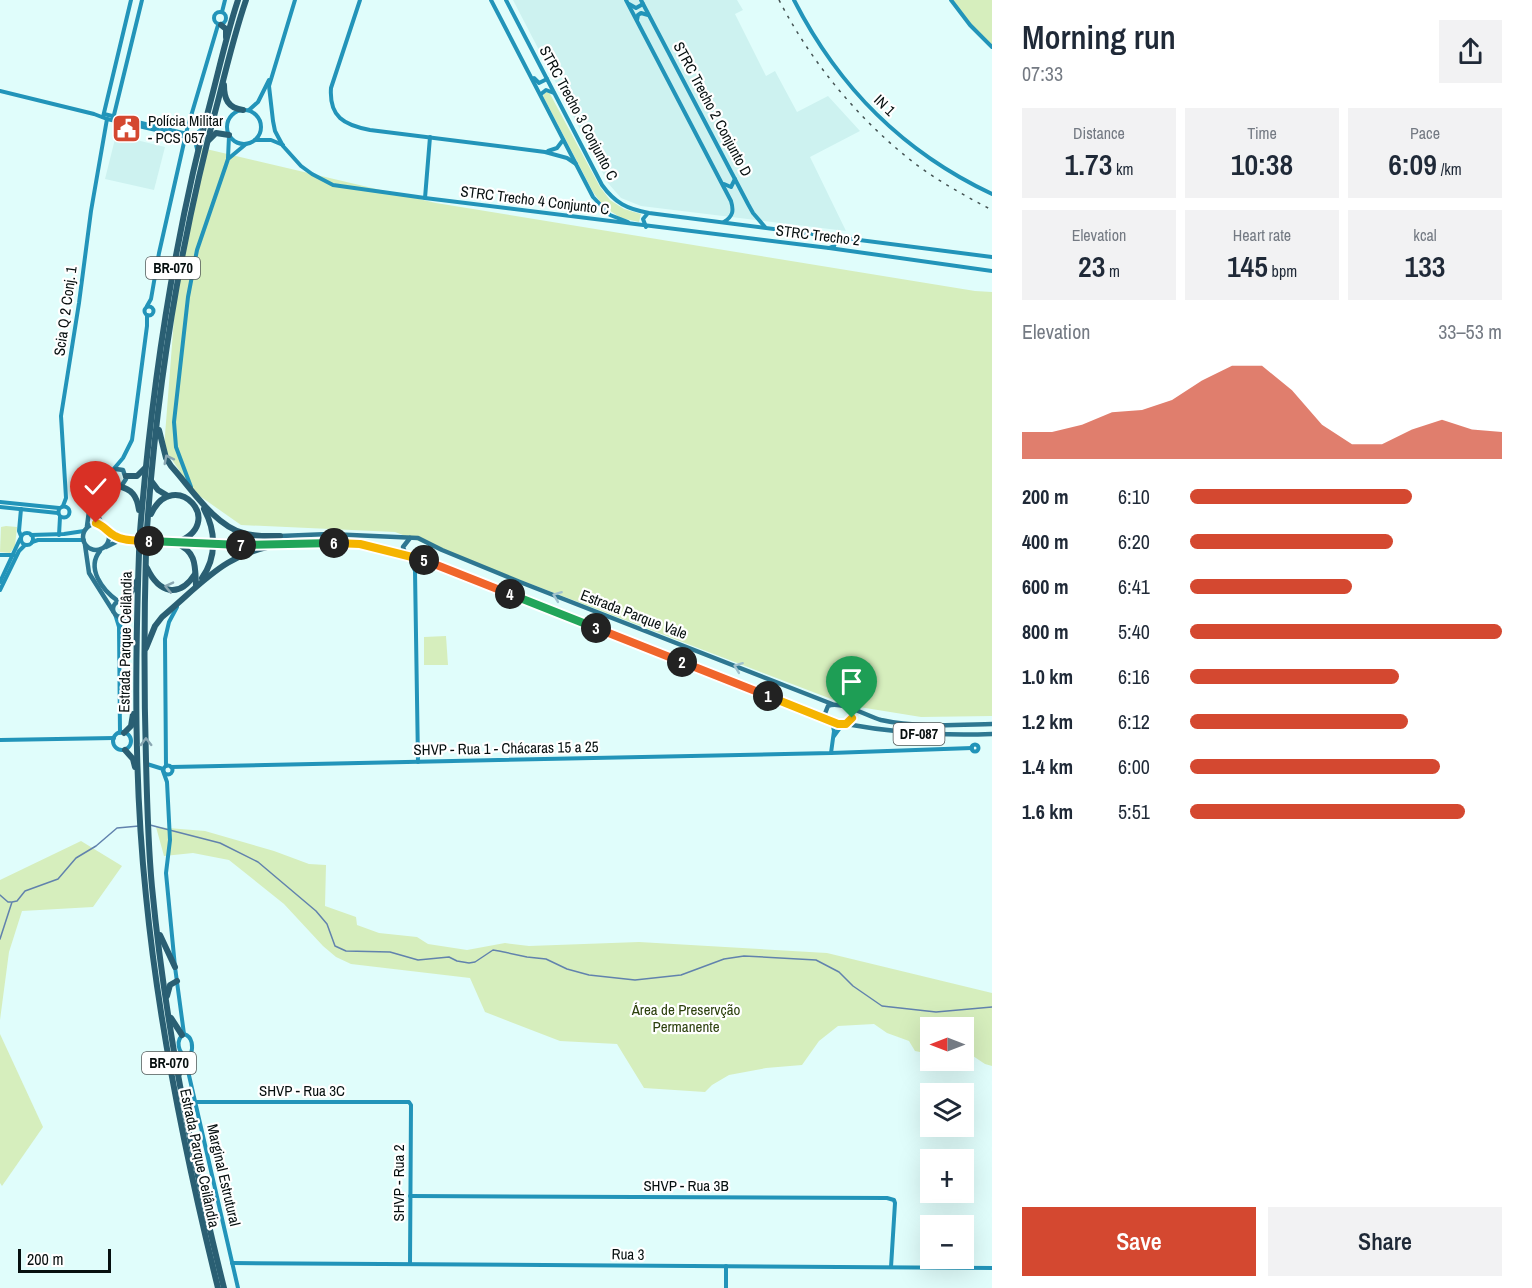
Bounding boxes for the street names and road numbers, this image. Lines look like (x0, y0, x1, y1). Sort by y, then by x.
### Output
street label: STRC Trecho 2 Conjunto D (669, 38, 757, 180)
street label: STRC Trecho 3 Conjunto C (535, 42, 623, 184)
street label: IN 1 (870, 90, 901, 120)
street label: STRC Trecho 4 Conjunto C (459, 180, 611, 220)
street label: STRC Trecho 2 (775, 219, 862, 251)
road number: BR-070 (146, 257, 200, 279)
street label: Scia Q 2 Conj. 1 (48, 265, 82, 357)
street label: Estrada Parque Ceilândia (113, 571, 137, 713)
street label: Estrada Parque Vale (578, 584, 690, 644)
road number: DF-087 (894, 723, 944, 745)
street label: SHVP - Rua 1 - Chácaras 15 a 25 (413, 736, 599, 760)
road number: BR-070 (142, 1052, 196, 1074)
street label: SHVP - Rua 3C (259, 1080, 345, 1101)
street label: Estrada Parque Ceilândia (175, 1087, 225, 1230)
street label: Marginal Estrutural (202, 1122, 246, 1228)
street label: SHVP - Rua 2 (388, 1144, 409, 1222)
street label: SHVP - Rua 3B (643, 1175, 729, 1196)
street label: Rua 3 (611, 1243, 645, 1265)

